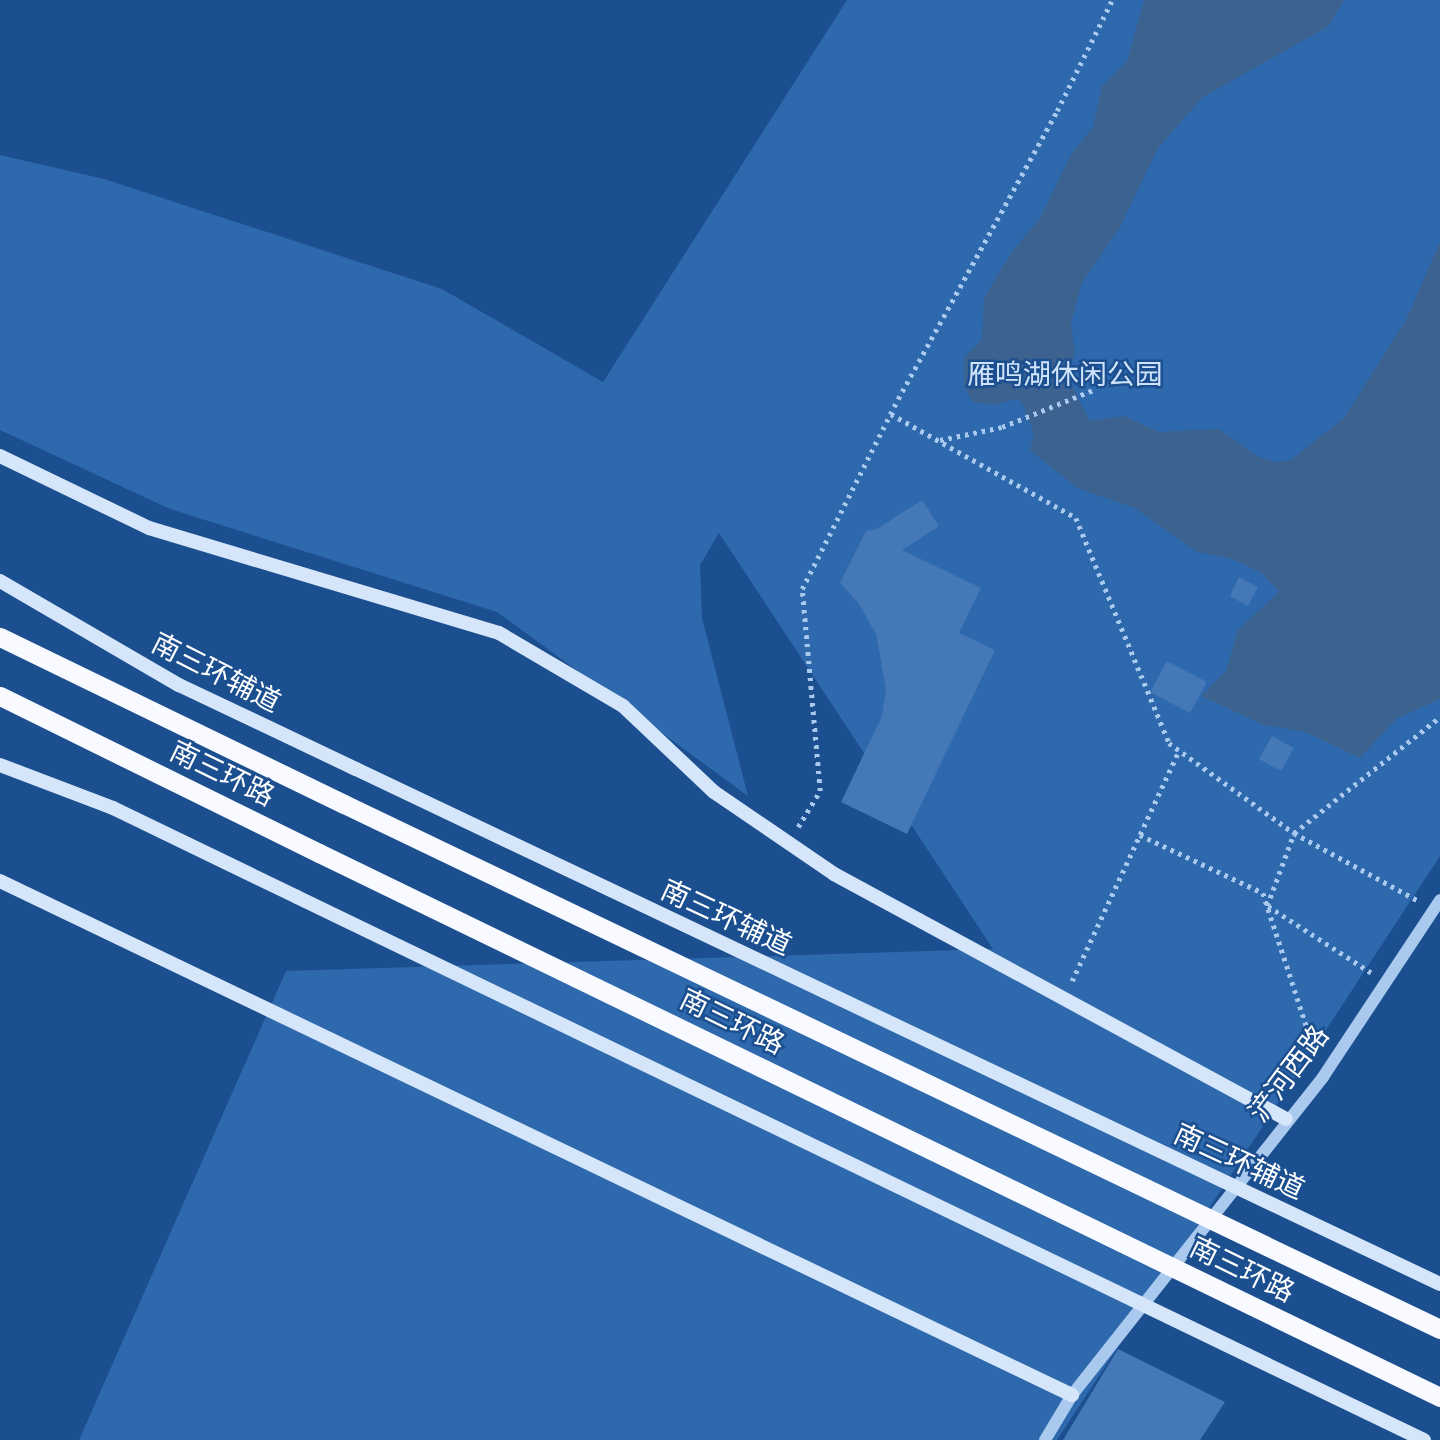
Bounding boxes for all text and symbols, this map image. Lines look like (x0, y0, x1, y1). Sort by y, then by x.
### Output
park label: 雁鸣湖休闲公园 (967, 358, 1163, 392)
street label: 南三环辅道 (146, 626, 286, 720)
street label: 南三环路 (164, 734, 280, 814)
street label: 南三环辅道 (655, 873, 797, 963)
street label: 南三环路 (674, 982, 790, 1062)
street label: 浐河西路 (1242, 1019, 1336, 1129)
street label: 南三环辅道 (1168, 1117, 1310, 1207)
street label: 南三环路 (1184, 1230, 1300, 1310)

